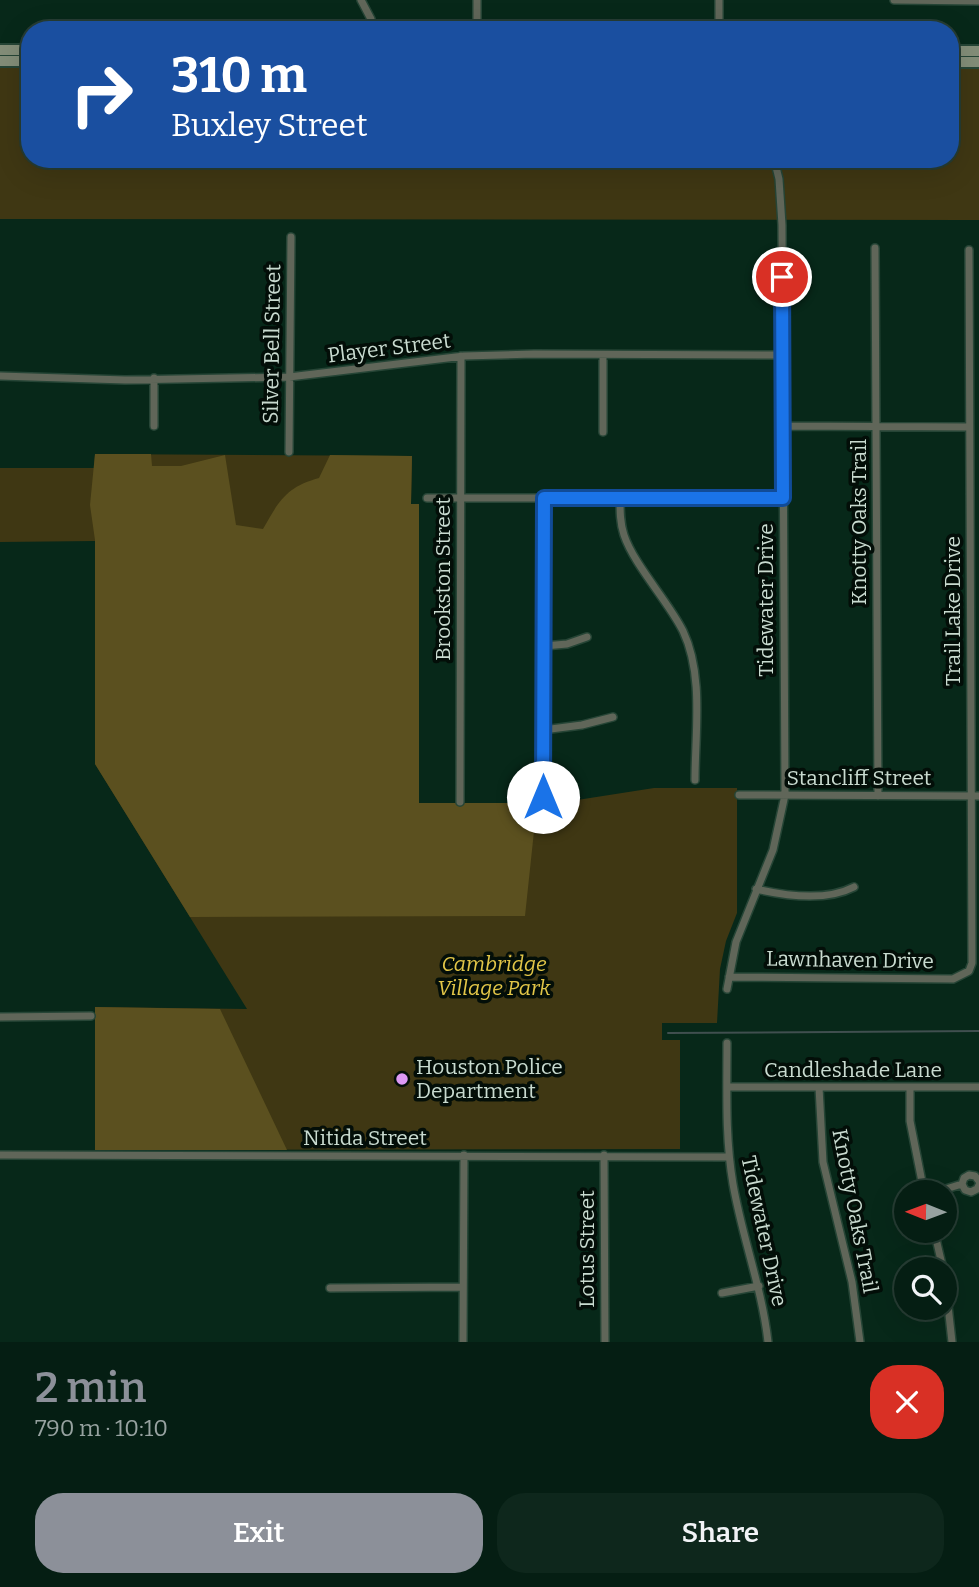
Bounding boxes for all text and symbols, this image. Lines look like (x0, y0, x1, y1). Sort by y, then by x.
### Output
text: 310 m (171, 46, 307, 105)
icon: right (56, 49, 147, 140)
text: Buxley Street (171, 106, 368, 144)
pin (752, 247, 812, 307)
icon: arrive (763, 258, 801, 296)
street label: Silver Bell Street (258, 263, 286, 424)
street label: Player Street (326, 328, 452, 368)
street label: Knotty Oaks Trail (846, 439, 872, 605)
street label: Brookston Street (430, 497, 456, 661)
street label: Tidewater Drive (753, 523, 779, 677)
street label: Trail Lake Drive (940, 536, 966, 686)
position arrow (506, 760, 580, 834)
street label: Stancliff Street (787, 765, 932, 791)
street label: Lawnhaven Drive (766, 946, 934, 974)
park label: Cambridge Village Park (437, 951, 551, 1001)
place label: Houston Police Department (416, 1054, 563, 1104)
street label: Candleshade Lane (764, 1057, 942, 1083)
marker: Houston Police Department (394, 1071, 410, 1087)
street label: Nitida Street (303, 1125, 427, 1151)
street label: Knotty Oaks Trail (826, 1127, 884, 1295)
street label: Tidewater Drive (735, 1153, 793, 1309)
north arrow (894, 1180, 957, 1242)
map controls (894, 1180, 957, 1320)
street label: Lotus Street (574, 1190, 600, 1308)
button: search (894, 1257, 957, 1320)
text: 2 min (35, 1363, 146, 1413)
button: close (870, 1365, 944, 1439)
text: 790 m · 10:10 (35, 1414, 168, 1442)
button: Exit (35, 1493, 483, 1573)
button: Share (497, 1493, 944, 1573)

